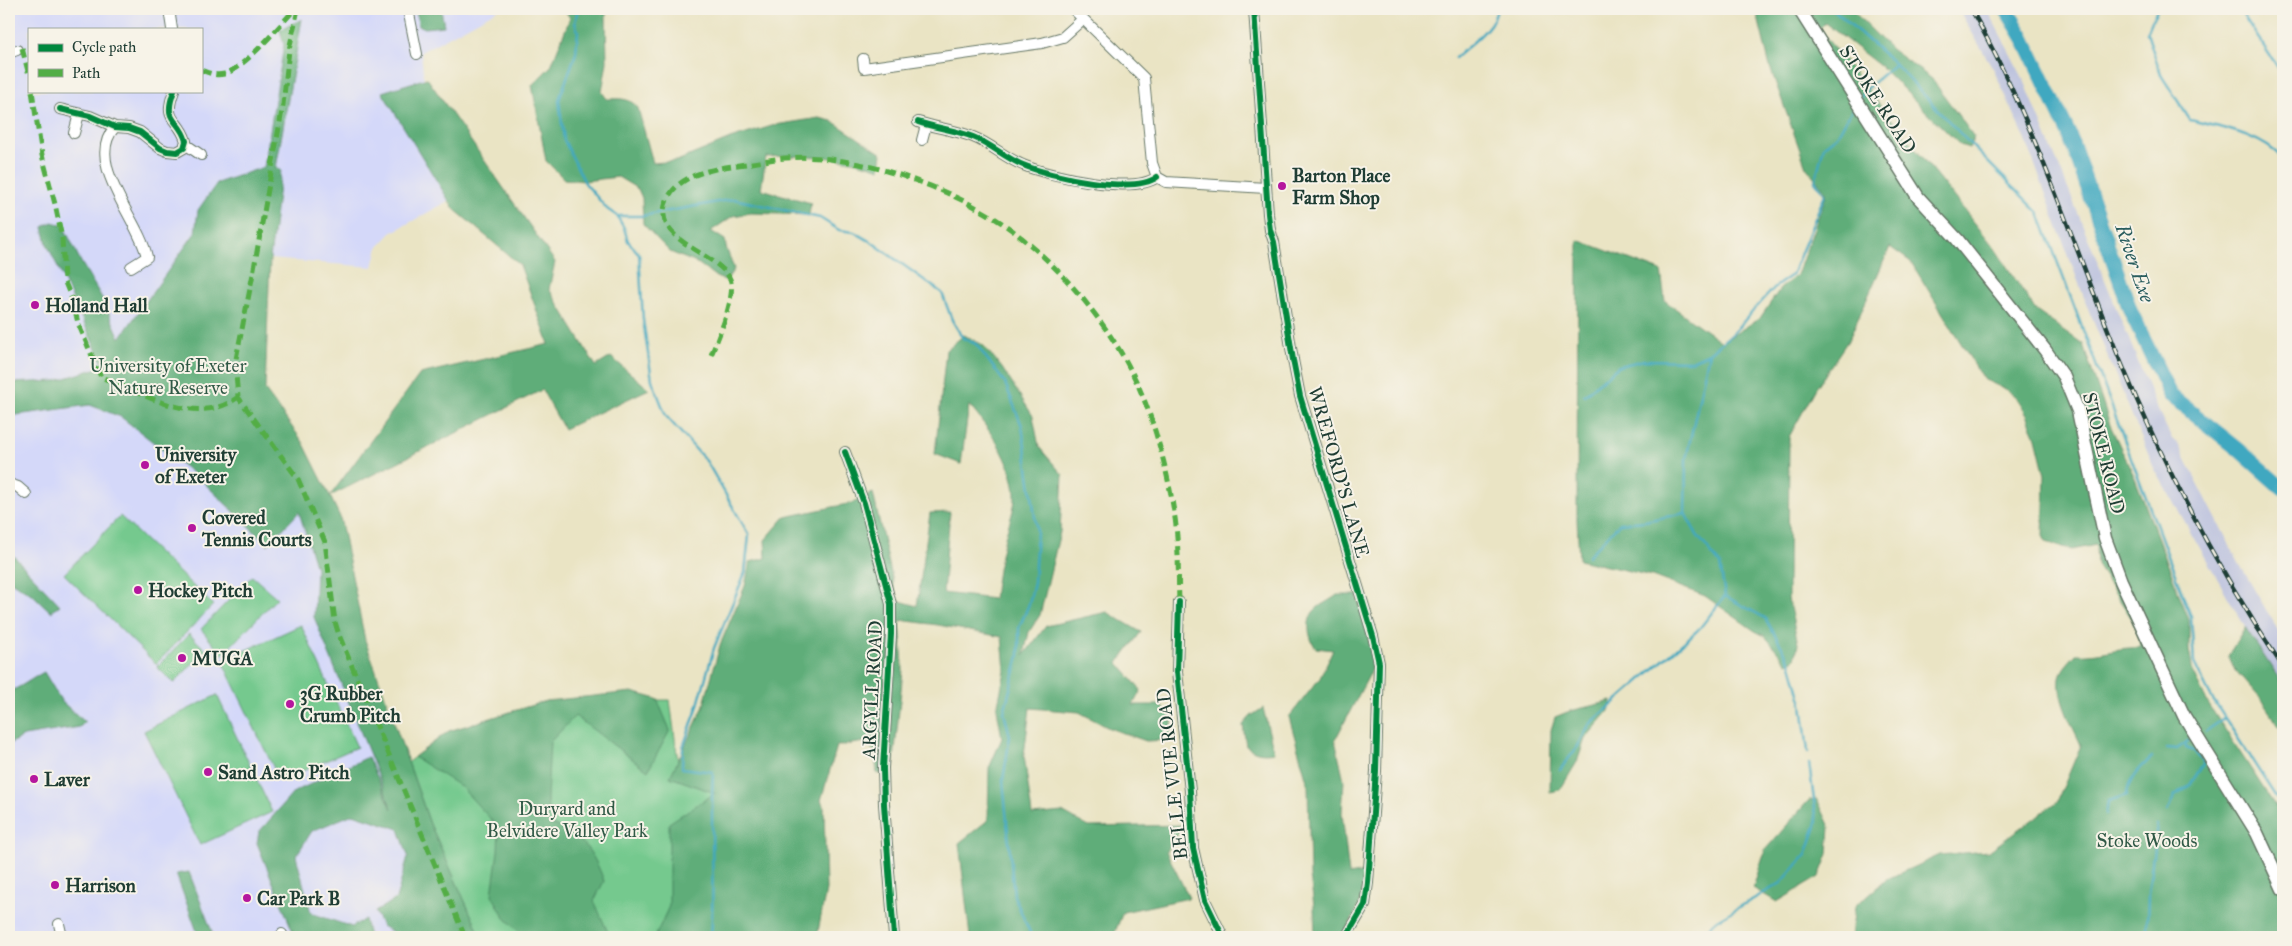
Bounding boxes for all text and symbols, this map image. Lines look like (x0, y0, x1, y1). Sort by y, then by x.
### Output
legend (28, 28, 202, 92)
text: Cycle path (72, 38, 137, 56)
street label: STOKE ROAD (1834, 41, 1922, 157)
text: Path (72, 64, 101, 82)
place label: Barton Place Farm Shop (1292, 164, 1391, 210)
marker: Barton Place Farm Shop (1276, 180, 1288, 192)
water label: River Exe (2110, 220, 2160, 306)
place label: Holland Hall (45, 294, 149, 317)
marker: Holland Hall (29, 299, 41, 311)
park label: University of Exeter Nature Reserve (89, 354, 247, 399)
street label: WREFORD'S LANE (1304, 384, 1375, 561)
street label: STOKE ROAD (2078, 390, 2130, 516)
place label: University of Exeter (155, 443, 238, 488)
marker: University of Exeter (139, 459, 151, 471)
place label: Covered Tennis Courts (201, 506, 312, 551)
marker: Covered Tennis Courts (186, 522, 198, 534)
place label: Hockey Pitch (148, 579, 253, 603)
marker: Hockey Pitch (132, 584, 144, 596)
street label: ARGYLL ROAD (857, 620, 887, 761)
place label: MUGA (192, 647, 253, 670)
marker: MUGA (176, 652, 188, 664)
place label: 3G Rubber Crumb Pitch (300, 682, 401, 727)
street label: BELLE VUE ROAD (1152, 687, 1192, 861)
marker: 3G Rubber Crumb Pitch (284, 698, 296, 710)
place label: Sand Astro Pitch (218, 761, 350, 784)
marker: Sand Astro Pitch (202, 766, 214, 778)
place label: Laver (44, 768, 91, 791)
marker: Laver (28, 773, 40, 785)
park label: Duryard and Belvidere Valley Park (486, 797, 648, 842)
park label: Stoke Woods (2096, 829, 2198, 852)
place label: Harrison (65, 874, 137, 897)
marker: Harrison (49, 879, 61, 891)
place label: Car Park B (257, 887, 340, 910)
marker: Car Park B (241, 892, 253, 904)

